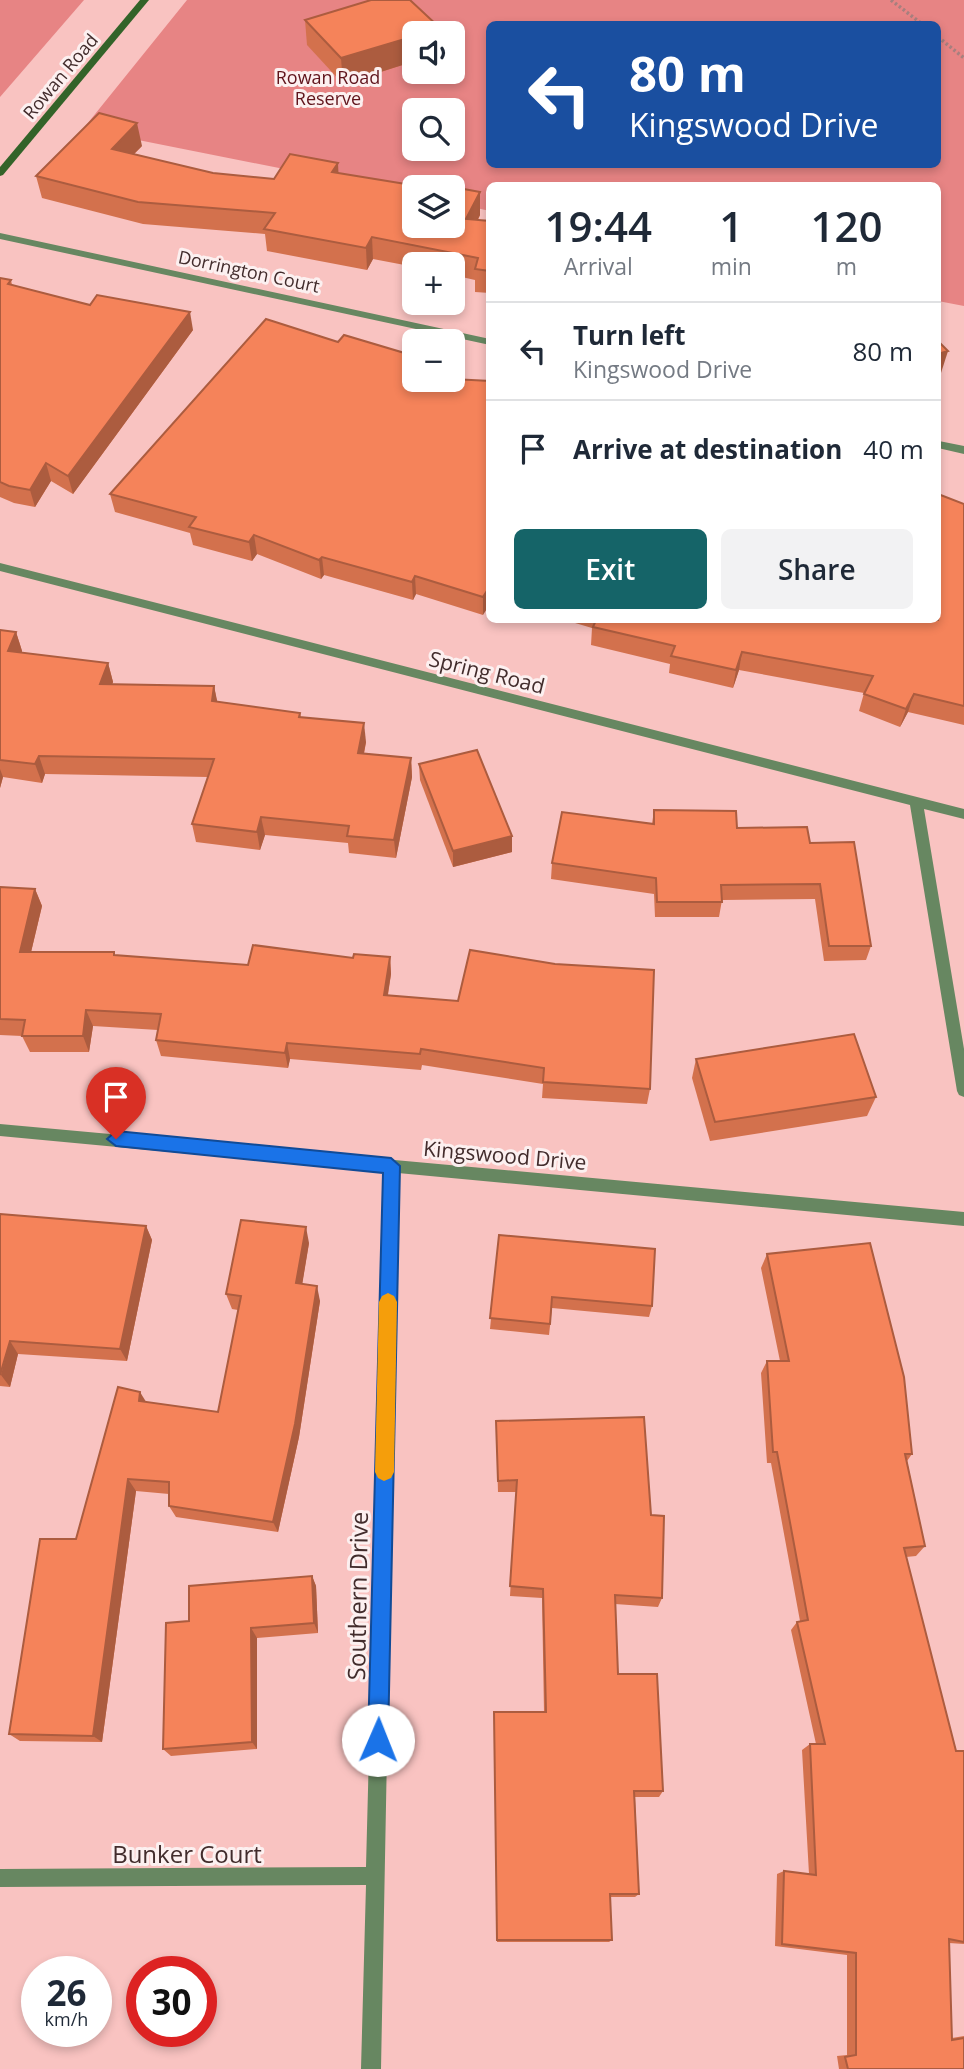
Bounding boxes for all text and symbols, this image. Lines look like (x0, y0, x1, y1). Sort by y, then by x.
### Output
map controls (402, 21, 465, 392)
button: sound (402, 21, 465, 84)
street label: Rowan Road (17, 28, 103, 124)
text: 80 m (629, 40, 746, 106)
icon: left (514, 49, 605, 140)
park label: Rowan Road Reserve (276, 65, 380, 110)
button: search (402, 98, 465, 161)
text: Kingswood Drive (629, 103, 878, 146)
button: layers (402, 175, 465, 238)
text: 19:44 (545, 197, 652, 254)
text: 1 (719, 197, 743, 254)
text: 120 (810, 197, 882, 254)
street label: Dorrington Court (176, 244, 322, 298)
text: Arrival (564, 250, 633, 282)
text: min (711, 250, 752, 282)
text: m (836, 250, 857, 282)
button: + (402, 252, 465, 315)
text: Turn left (573, 317, 685, 353)
button: − (402, 329, 465, 392)
icon: left (514, 332, 552, 370)
text: 80 m (852, 333, 913, 369)
text: Kingswood Drive (573, 353, 752, 385)
icon: arrive (514, 430, 552, 468)
text: Arrive at destination (573, 431, 842, 467)
text: 40 m (863, 431, 924, 467)
button: Exit (514, 529, 707, 609)
button: Share (721, 529, 913, 609)
street label: Spring Road (426, 644, 548, 700)
pin (86, 1067, 146, 1139)
icon: arrive (97, 1078, 135, 1116)
street label: Kingswood Drive (422, 1134, 588, 1176)
street label: Southern Drive (339, 1511, 375, 1681)
position arrow (341, 1703, 415, 1777)
street label: Bunker Court (112, 1837, 262, 1870)
speed limit sign: 30 (126, 1956, 217, 2047)
text: 26 (46, 1969, 87, 2016)
text: km/h (45, 2007, 88, 2031)

